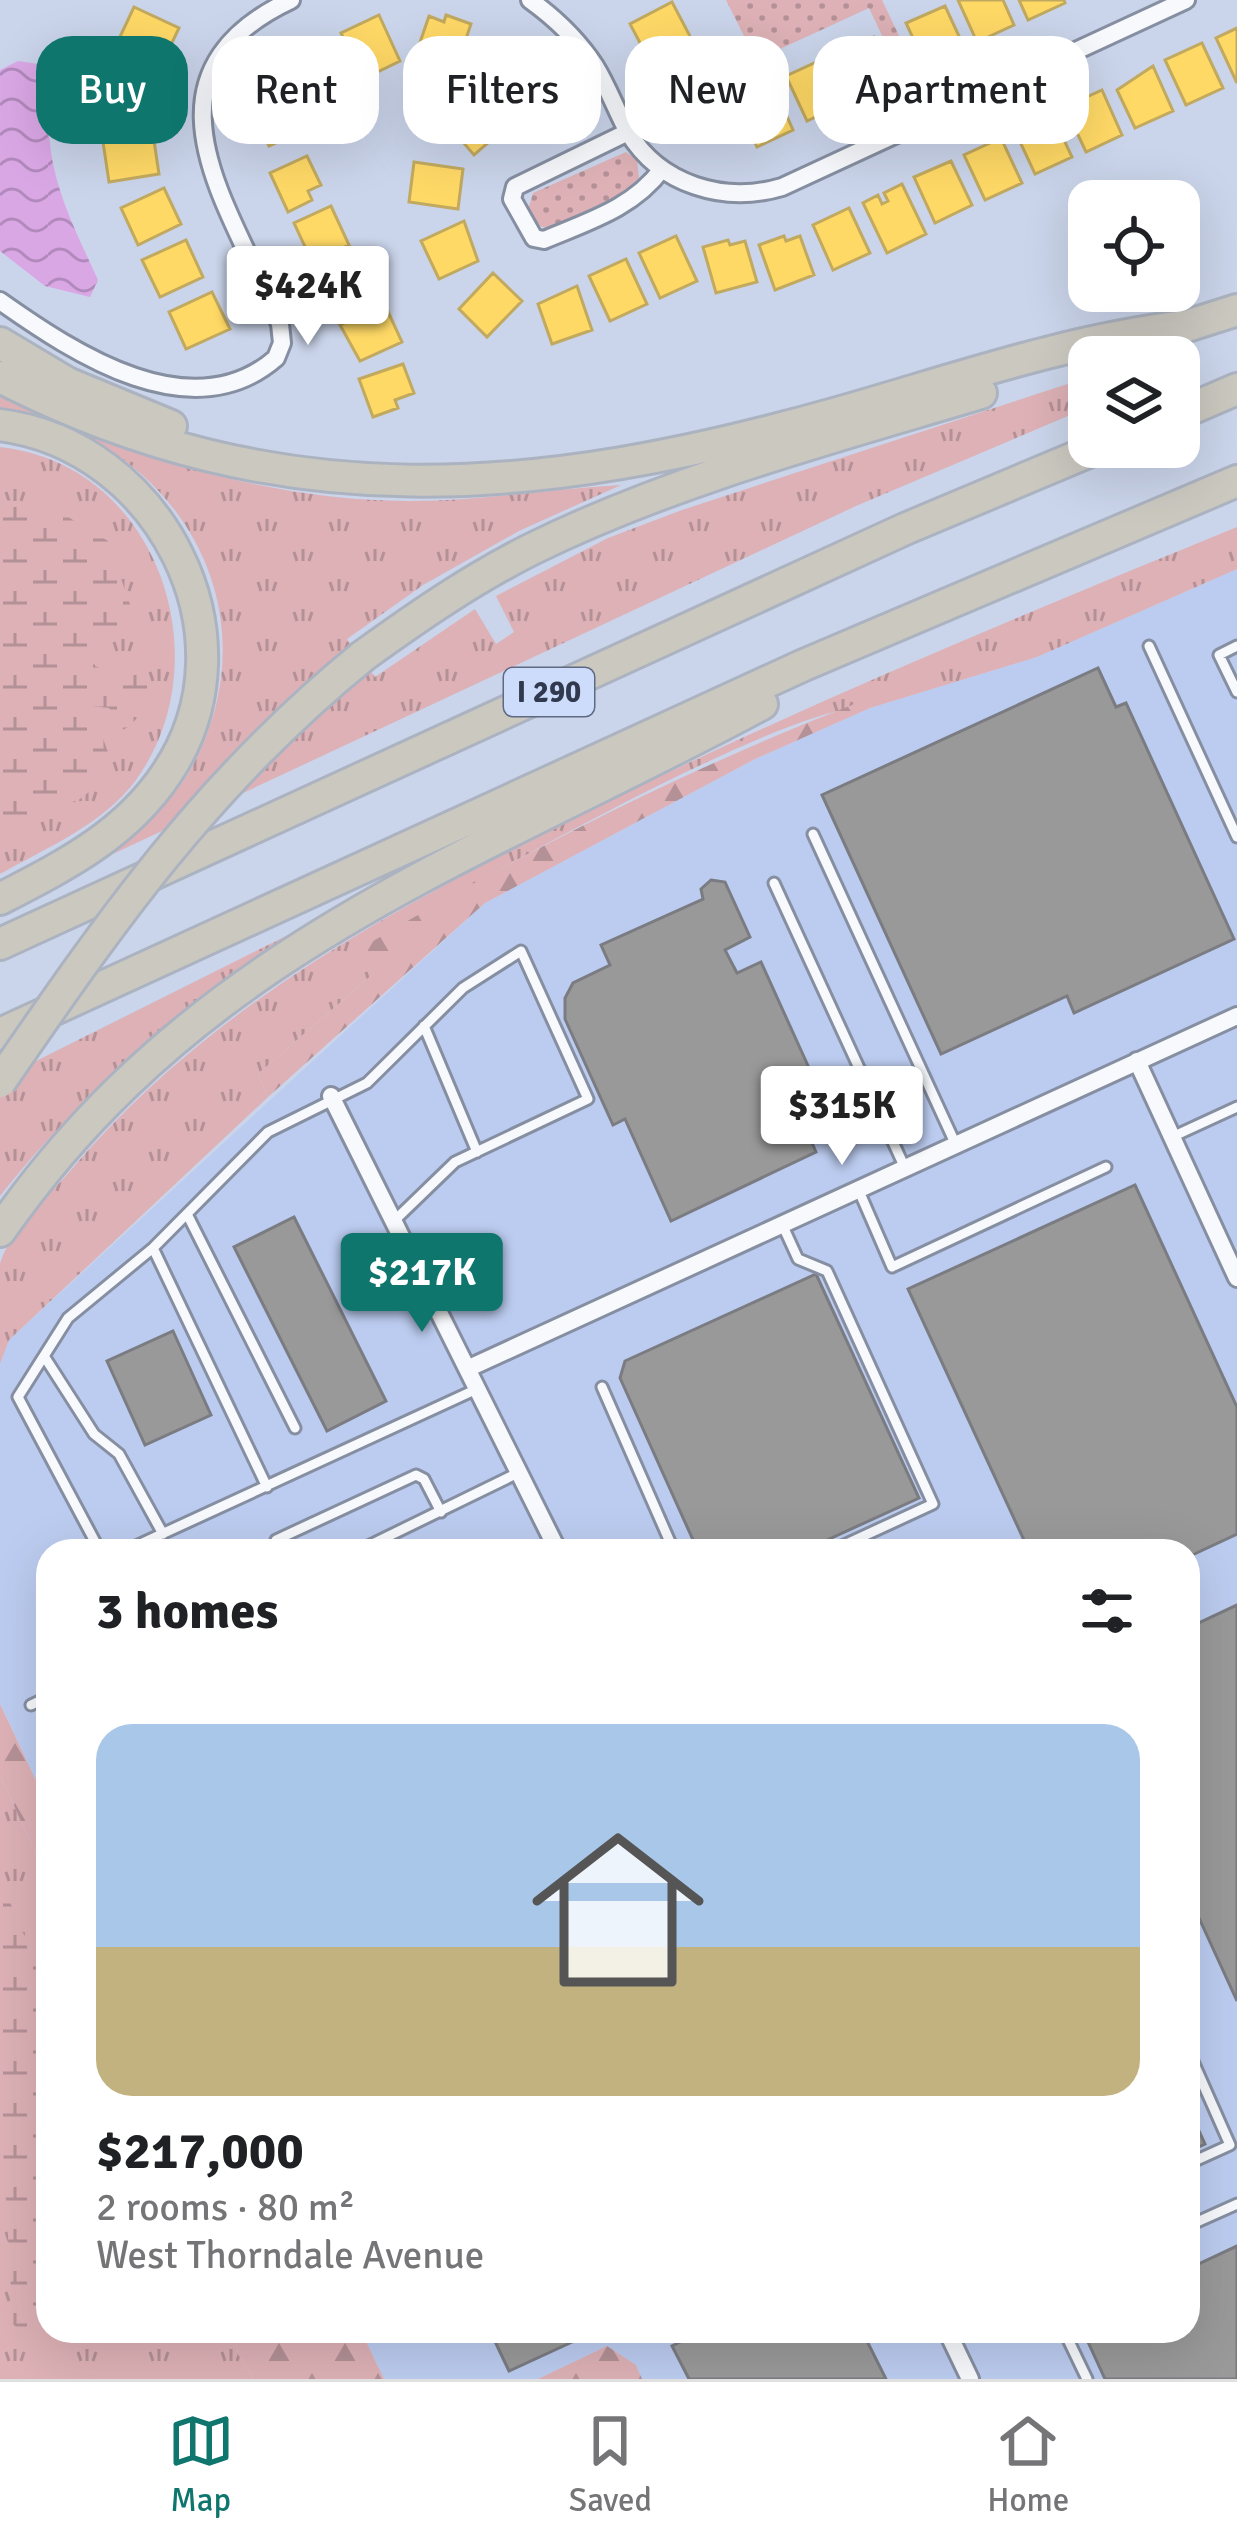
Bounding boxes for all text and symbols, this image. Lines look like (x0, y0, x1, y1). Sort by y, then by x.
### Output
chip: Buy (36, 36, 188, 144)
chip: Rent (212, 36, 379, 144)
chip: Filters (403, 36, 601, 144)
chip: New (625, 36, 789, 144)
chip: Apartment (813, 36, 1089, 144)
map controls (1068, 180, 1200, 468)
button: locate (1068, 180, 1200, 312)
pin: $424K (224, 246, 392, 348)
text: $424K (254, 261, 362, 309)
button: layers (1068, 336, 1200, 468)
road number: I 290 (504, 668, 594, 716)
pin: $315K (758, 1066, 926, 1168)
text: $315K (788, 1081, 896, 1129)
pin: $217K (338, 1233, 506, 1335)
text: $217K (368, 1248, 476, 1296)
icon: filters (1074, 1578, 1140, 1644)
text: 3 homes (96, 1580, 278, 1643)
icon: home (510, 1802, 726, 2018)
text: $217,000 (96, 2120, 304, 2183)
text: 2 rooms · 80 m² (96, 2183, 355, 2231)
text: West Thorndale Avenue (96, 2231, 484, 2279)
tab: Map (168, 2408, 234, 2521)
tab: Saved (569, 2408, 652, 2521)
tab: Home (987, 2408, 1069, 2521)

